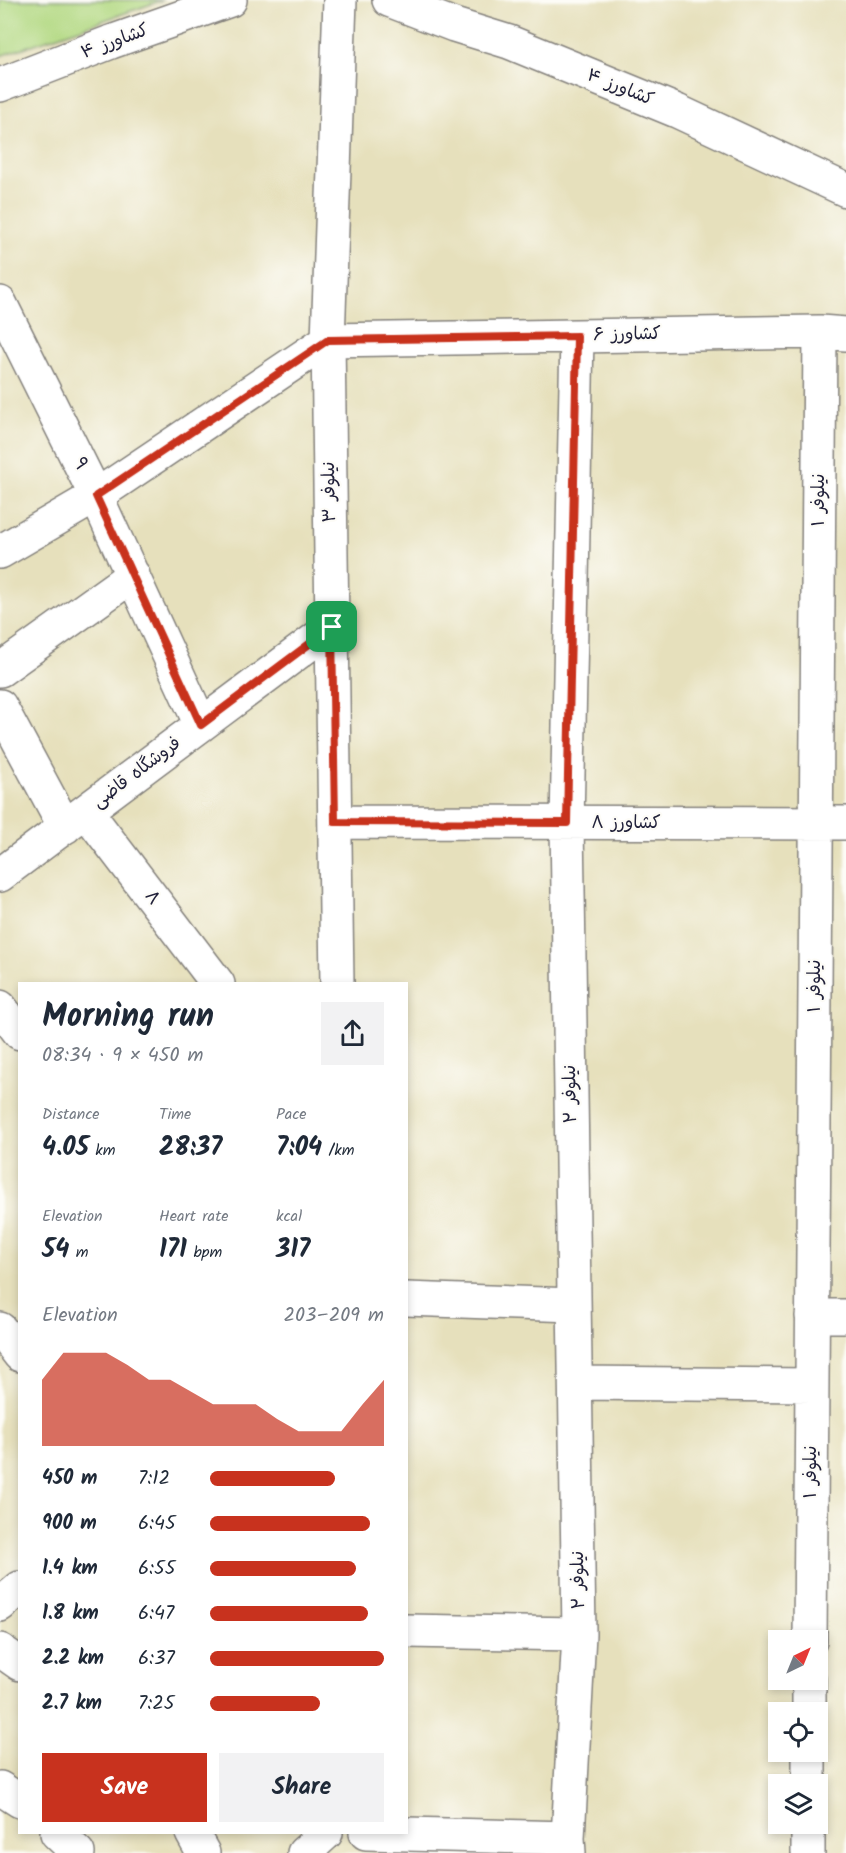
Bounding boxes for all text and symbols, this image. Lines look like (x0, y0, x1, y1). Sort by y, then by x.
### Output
street label: کشاورز ۴ (77, 16, 153, 68)
street label: کشاورز ۴ (582, 61, 658, 115)
street label: کشاورز ۶ (593, 320, 661, 350)
street label: ۹ (64, 453, 96, 475)
street label: نیلوفر ۳ (315, 461, 345, 523)
street label: نیلوفر ۱ (805, 474, 834, 526)
pin (306, 601, 357, 652)
icon: arrive (315, 610, 348, 643)
street label: فروشگاه قاضی (86, 730, 188, 816)
street label: کشاورز ۸ (591, 809, 661, 838)
street label: ۸ (137, 884, 167, 912)
street label: نیلوفر ۱ (801, 960, 830, 1012)
text: Morning run (42, 991, 214, 1044)
button: share (321, 1002, 384, 1065)
text: 08:34 · 9 × 450 m (42, 1040, 203, 1072)
street label: نیلوفر ۲ (556, 1065, 586, 1123)
text: Distance (42, 1102, 100, 1127)
text: Time (159, 1102, 191, 1127)
text: Pace (276, 1102, 307, 1127)
text: 4.05 (42, 1127, 89, 1169)
text: 28:37 (159, 1127, 222, 1169)
text: 7:04 (276, 1127, 322, 1169)
text: km (89, 1138, 115, 1163)
text: /km (322, 1138, 355, 1163)
text: Elevation (42, 1204, 103, 1229)
text: Heart rate (159, 1204, 229, 1229)
text: kcal (276, 1204, 302, 1229)
text: 54 (42, 1229, 69, 1271)
text: 171 (159, 1229, 187, 1271)
text: 317 (276, 1229, 310, 1271)
text: m (69, 1240, 88, 1265)
text: bpm (187, 1240, 222, 1265)
text: Elevation (42, 1300, 118, 1332)
text: 203–209 m (283, 1300, 384, 1332)
street label: نیلوفر ۱ (797, 1446, 826, 1498)
text: 450 m (42, 1463, 97, 1495)
text: 7:12 (138, 1463, 170, 1495)
text: 900 m (42, 1508, 97, 1540)
text: 6:45 (138, 1508, 176, 1540)
street label: نیلوفر ۲ (564, 1551, 594, 1609)
text: 1.4 km (42, 1553, 98, 1585)
text: 6:55 (138, 1553, 176, 1585)
text: 1.8 km (42, 1598, 99, 1630)
text: 6:47 (138, 1598, 174, 1630)
north arrow (768, 1630, 828, 1690)
map controls (768, 1630, 828, 1834)
text: 2.2 km (42, 1643, 104, 1675)
text: 6:37 (138, 1643, 175, 1675)
text: 2.7 km (42, 1688, 102, 1720)
text: 7:25 (138, 1688, 175, 1720)
button: locate (768, 1702, 828, 1762)
button: Save (42, 1753, 207, 1822)
button: Share (219, 1753, 384, 1822)
button: layers (768, 1774, 828, 1834)

